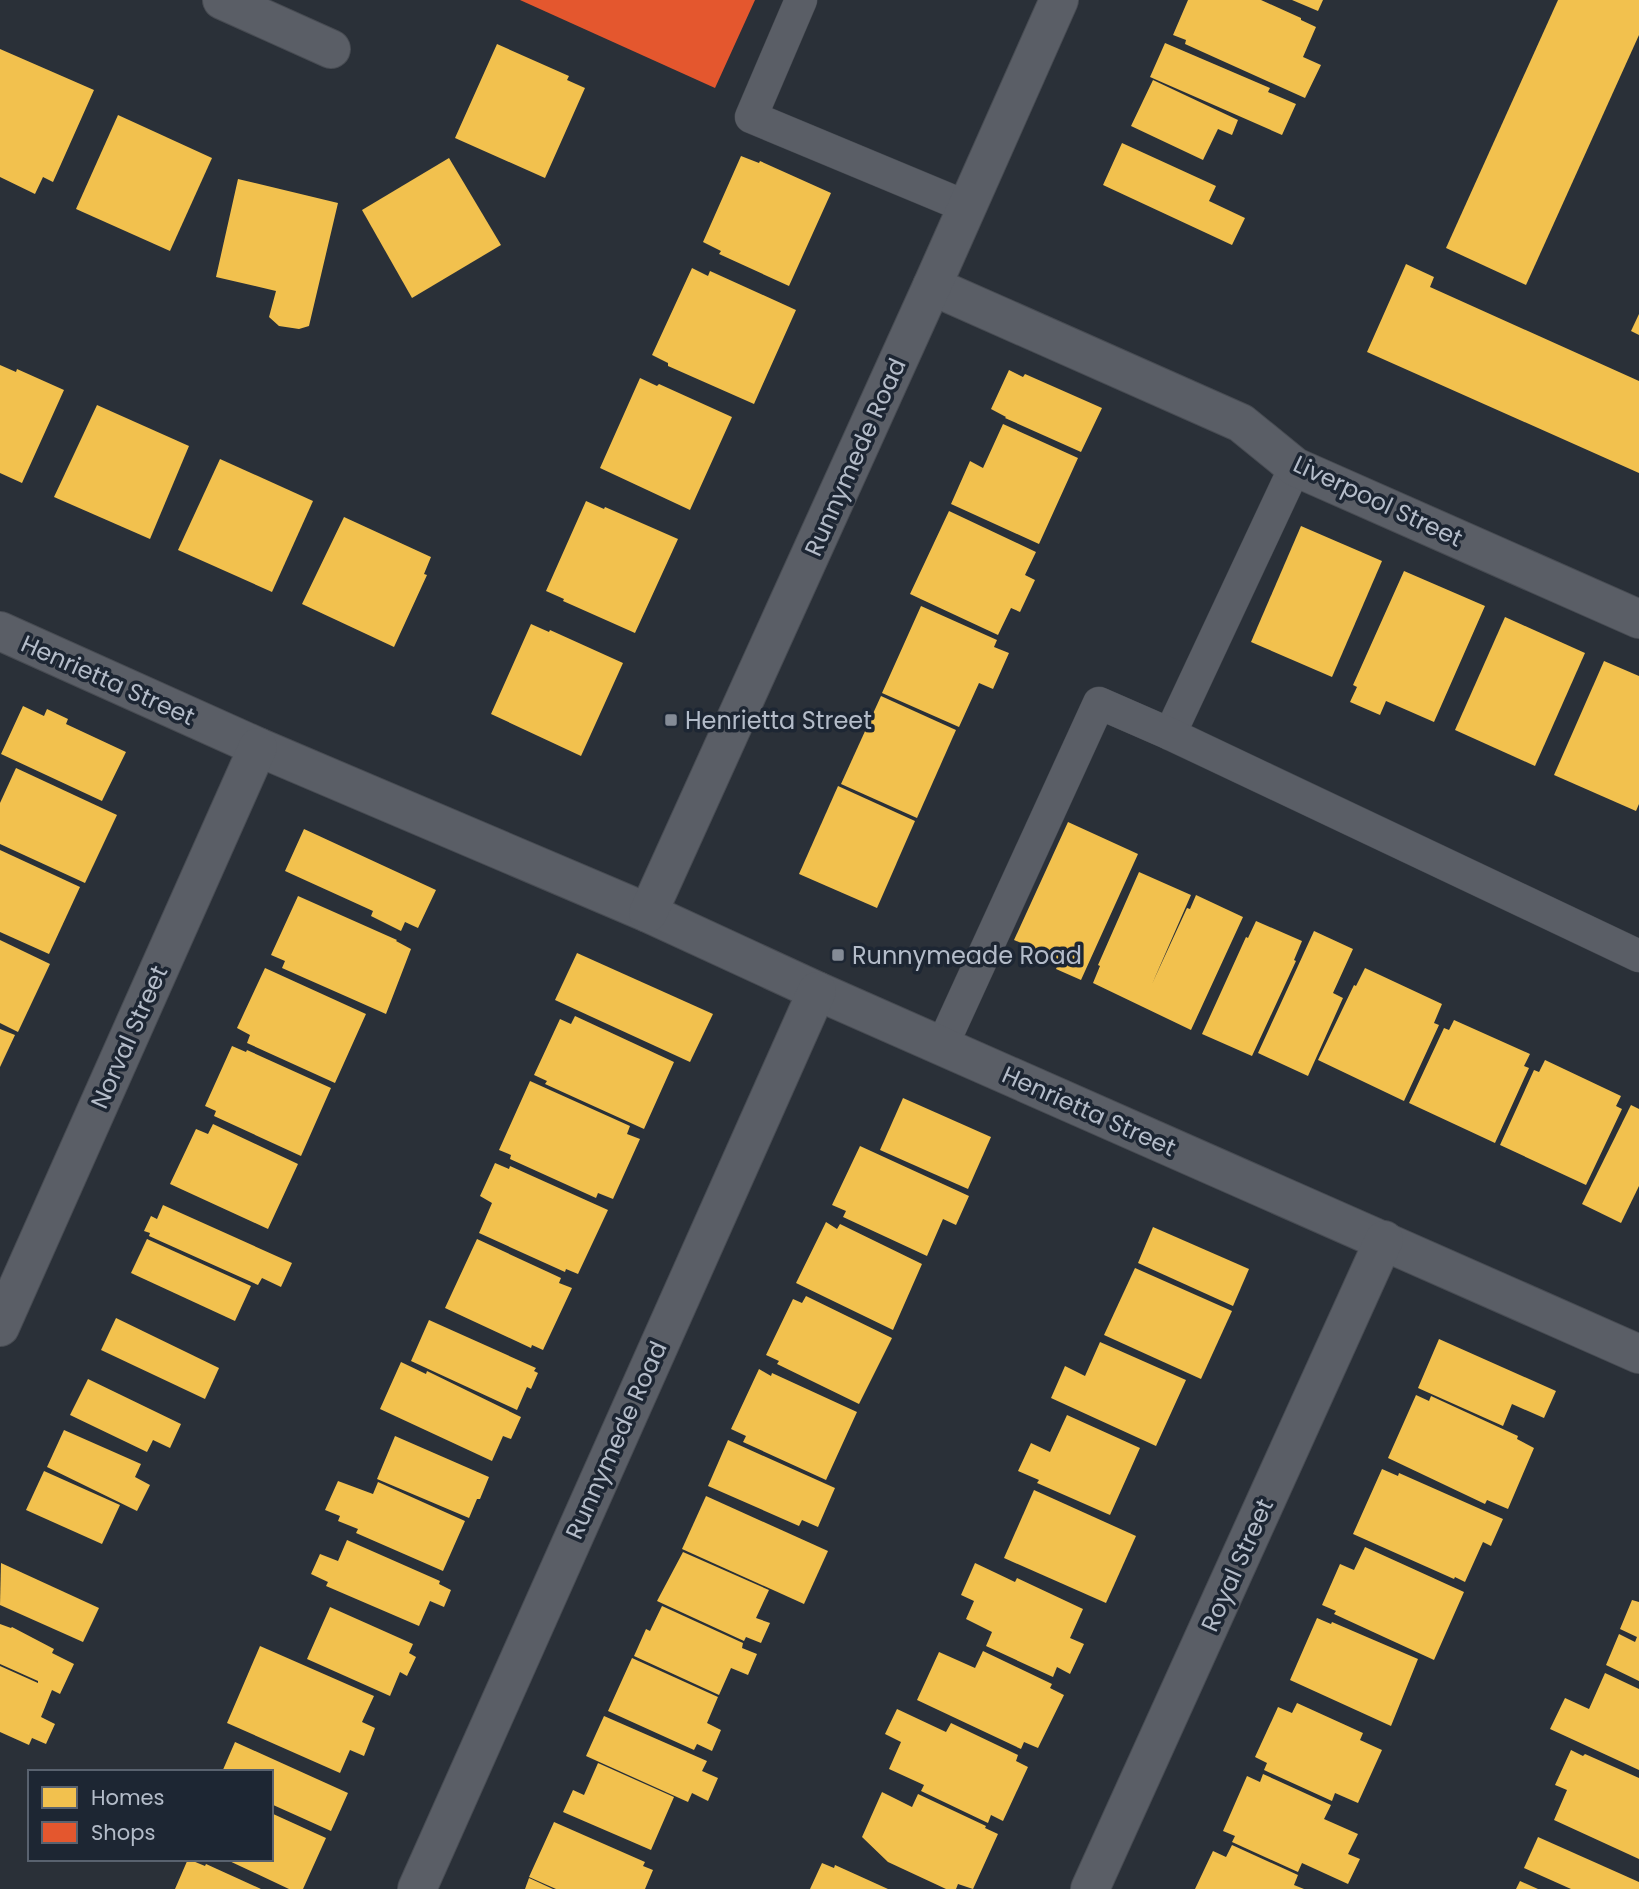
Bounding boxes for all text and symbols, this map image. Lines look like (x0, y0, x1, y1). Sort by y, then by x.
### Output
street label: Runnymede Road (796, 353, 914, 561)
street label: Liverpool Street (1288, 447, 1468, 555)
street label: Henrietta Street (16, 627, 200, 733)
place label: Henrietta Street (685, 704, 872, 737)
marker: Henrietta Street (663, 712, 679, 728)
place label: Runnymeade Road (852, 939, 1082, 972)
marker: Runnymeade Road (830, 947, 846, 963)
street label: Norval Street (83, 960, 175, 1114)
street label: Henrietta Street (997, 1058, 1181, 1164)
street label: Runnymede Road (557, 1336, 675, 1544)
street label: Royal Street (1193, 1493, 1281, 1637)
legend (28, 1770, 273, 1861)
text: Homes (91, 1783, 165, 1812)
text: Shops (91, 1818, 155, 1847)

